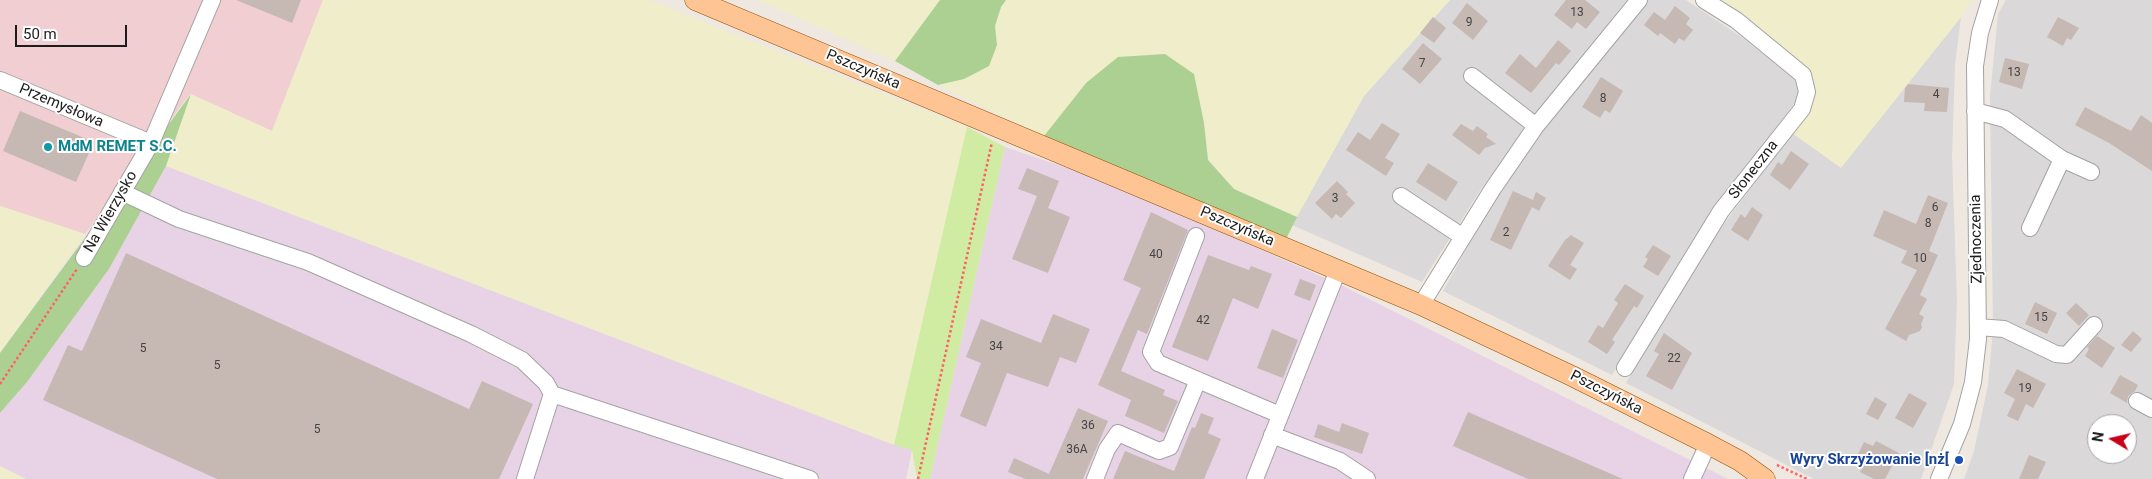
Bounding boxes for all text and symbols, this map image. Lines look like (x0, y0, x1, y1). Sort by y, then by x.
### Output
house number: 13 (1570, 6, 1584, 20)
scale bar (18, 15, 130, 47)
house number: 9 (1466, 16, 1472, 30)
text: 50 m (23, 25, 57, 43)
street label: Pszczyńska (823, 46, 903, 94)
house number: 7 (1419, 57, 1425, 71)
house number: 13 (2007, 66, 2021, 80)
street label: Przemysłowa (16, 80, 106, 132)
house number: 4 (1933, 88, 1939, 102)
house number: 8 (1600, 92, 1606, 106)
street label: Słoneczna (1726, 137, 1782, 203)
place label: MdM REMET S.C. (58, 138, 177, 156)
marker: MdM REMET S.C. (42, 141, 54, 153)
street label: Na Wierzysko (80, 168, 142, 256)
house number: 3 (1332, 192, 1338, 206)
street label: Zjednoczenia (1967, 194, 1987, 284)
house number: 6 (1932, 201, 1938, 215)
street label: Pszczyńska (1197, 203, 1277, 251)
house number: 8 (1925, 217, 1931, 231)
house number: 2 (1503, 226, 1509, 240)
house number: 40 (1149, 248, 1163, 262)
house number: 10 (1913, 252, 1927, 266)
house number: 15 (2034, 311, 2048, 325)
house number: 42 (1196, 314, 1210, 328)
house number: 34 (989, 340, 1003, 354)
house number: 5 (140, 342, 146, 356)
house number: 22 (1667, 352, 1681, 366)
house number: 5 (214, 359, 220, 373)
street label: Pszczyńska (1567, 367, 1645, 419)
house number: 19 (2018, 382, 2032, 396)
north arrow (2087, 414, 2137, 464)
house number: 36 (1081, 419, 1095, 433)
house number: 5 (314, 423, 320, 437)
text: N (2089, 431, 2107, 443)
house number: 36A (1066, 443, 1088, 457)
place label: Wyry Skrzyżowanie [nż[ (1790, 451, 1949, 469)
marker: Wyry Skrzyżowanie [nż[ (1953, 454, 1965, 466)

